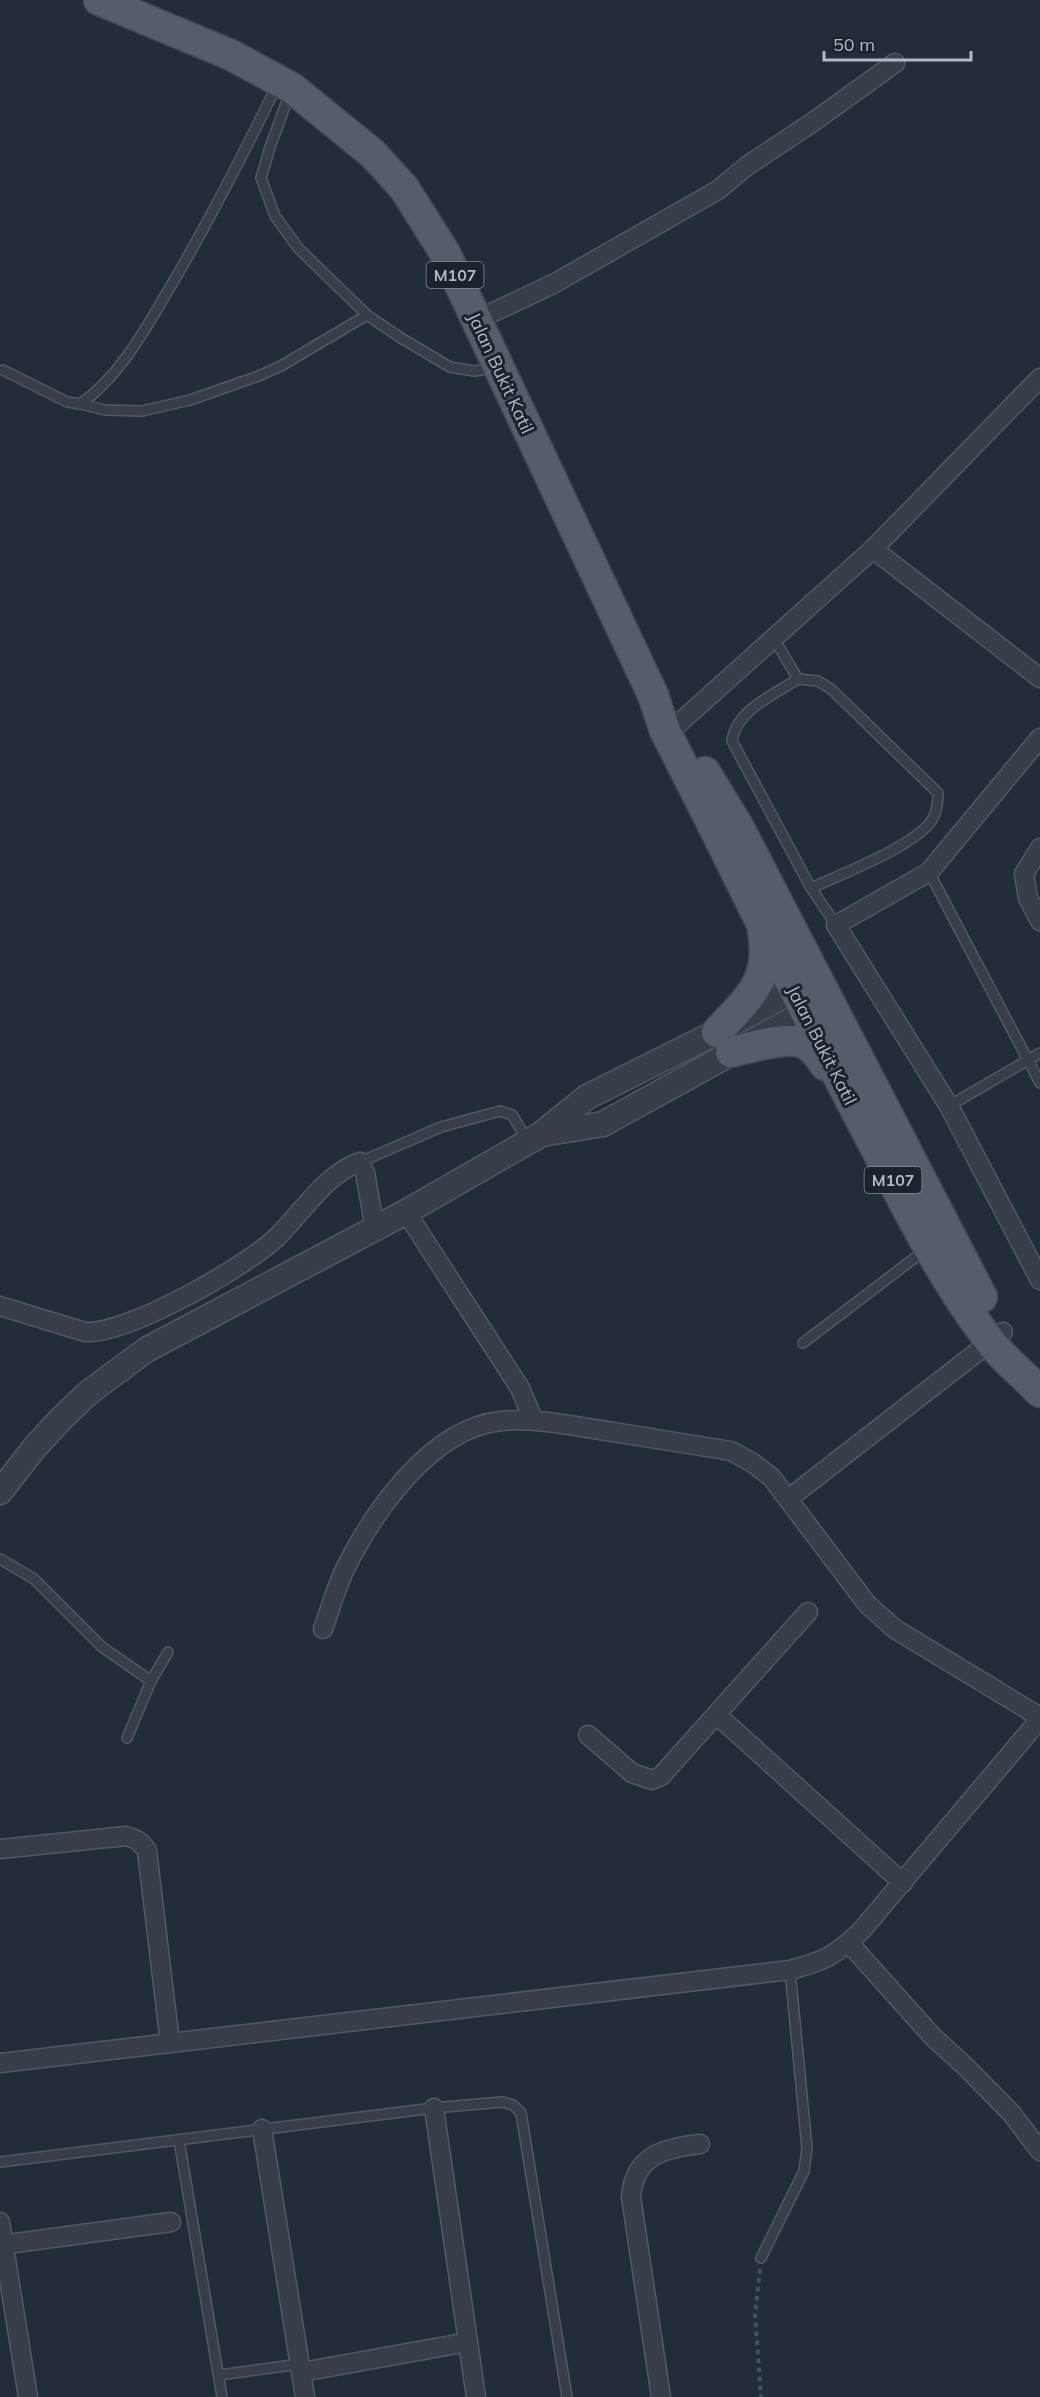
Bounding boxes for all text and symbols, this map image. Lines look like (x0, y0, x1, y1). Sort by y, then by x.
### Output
scale bar (824, 24, 971, 62)
text: 50 m (833, 33, 875, 56)
road number: M107 (426, 262, 484, 288)
street label: Jalan Bukit Katil (463, 309, 539, 437)
street label: Jalan Bukit Katil (782, 981, 862, 1109)
road number: M107 (864, 1167, 922, 1193)

